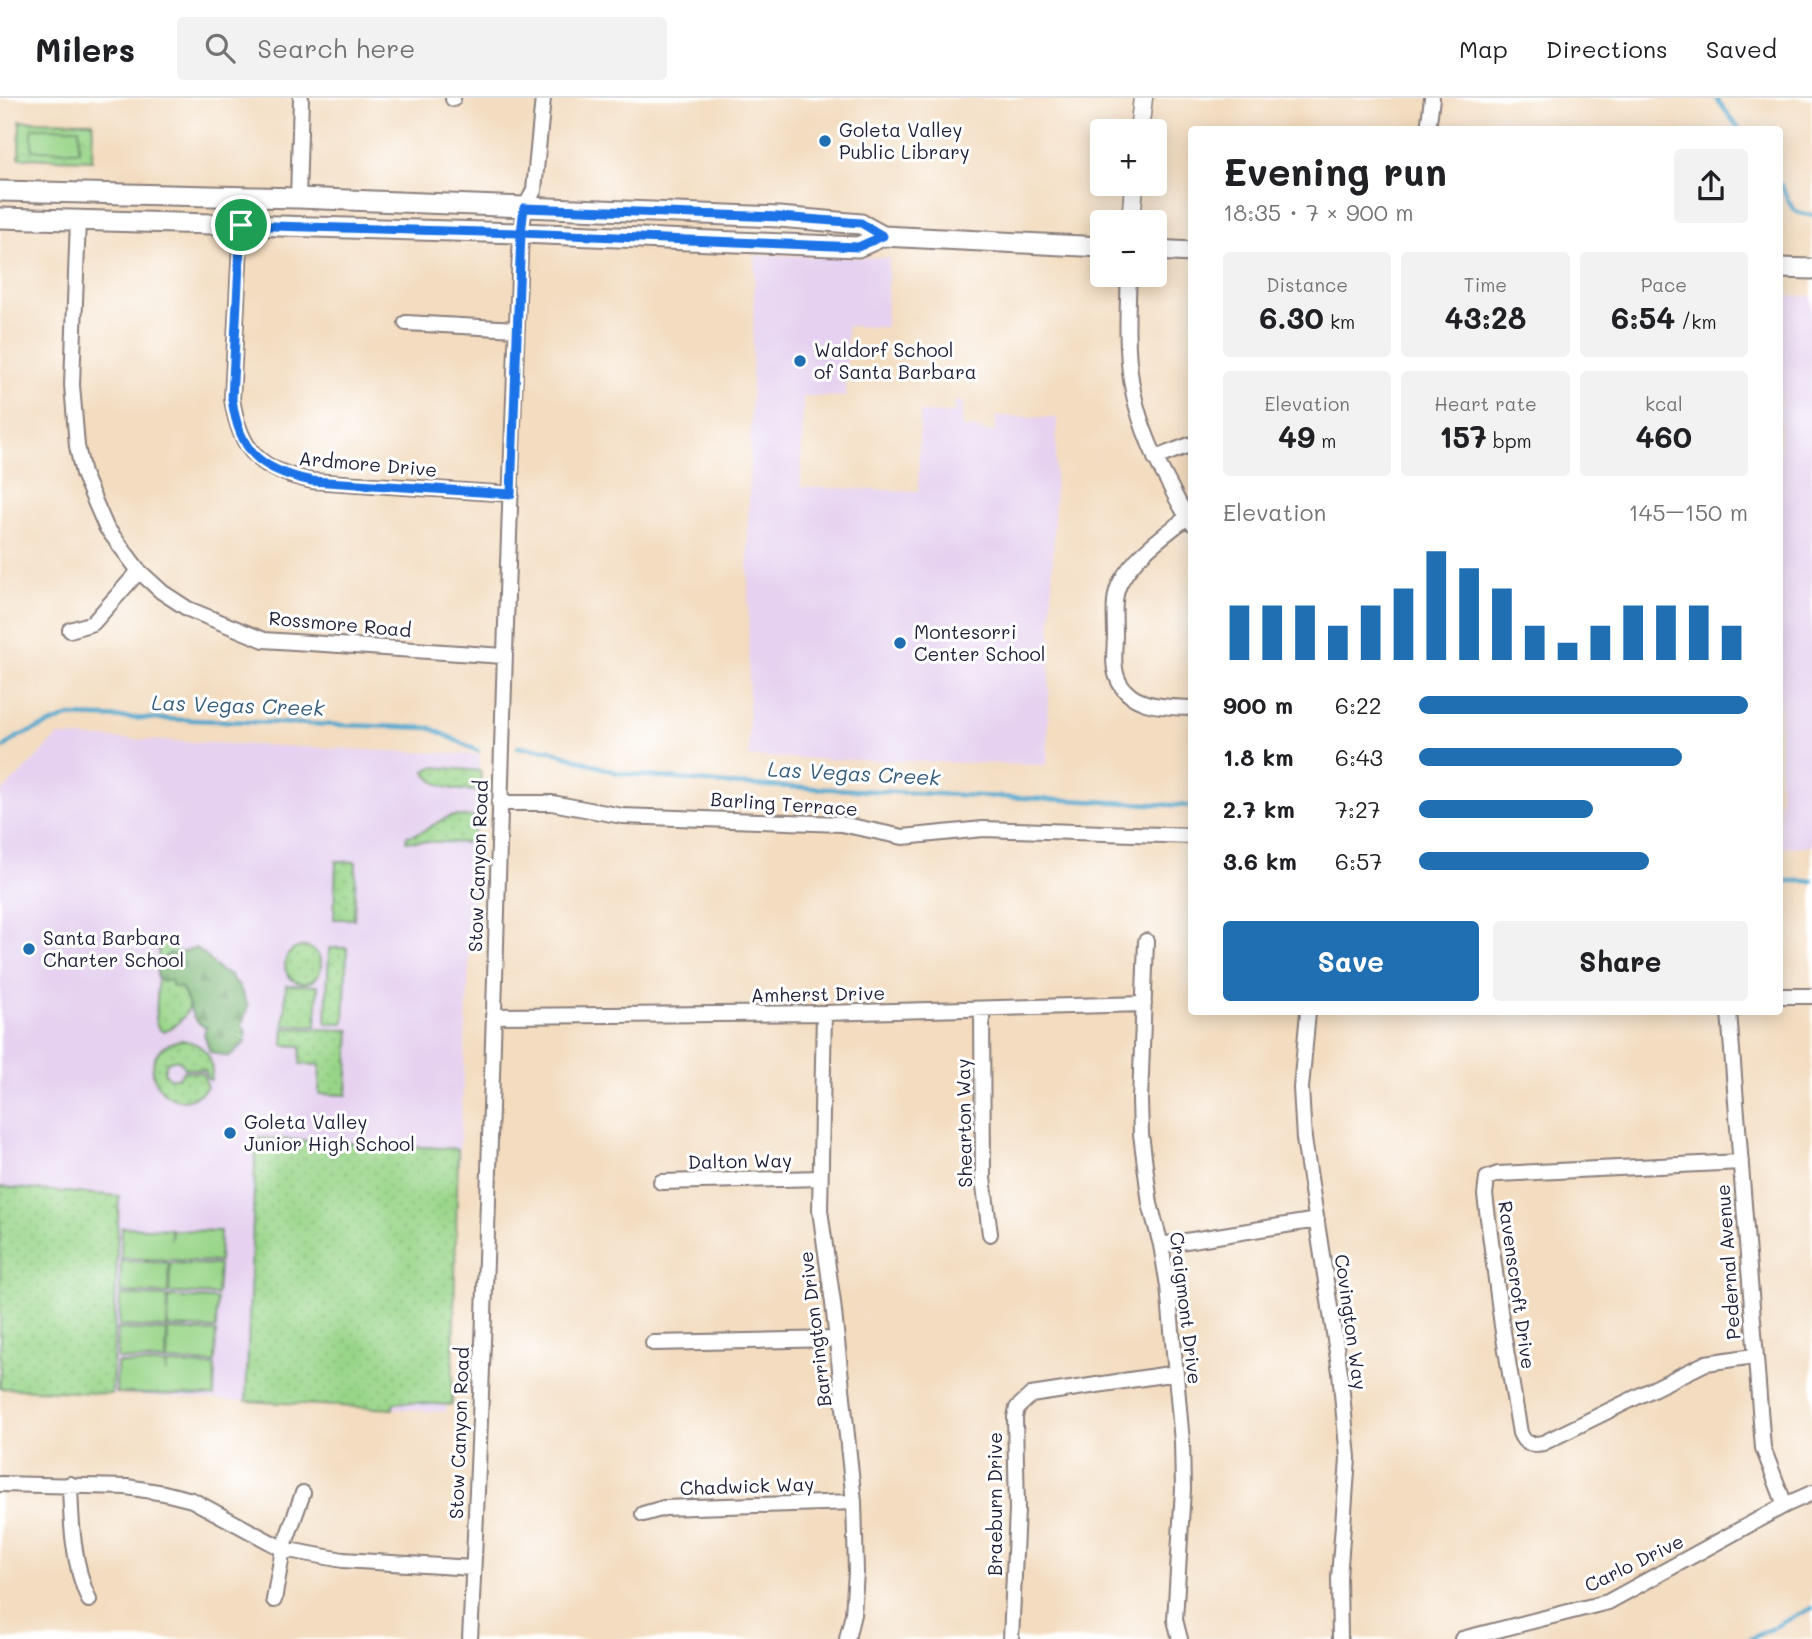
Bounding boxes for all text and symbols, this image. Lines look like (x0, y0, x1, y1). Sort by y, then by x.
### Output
search box (177, 17, 667, 80)
text: Milers (35, 27, 135, 70)
icon: search (201, 29, 239, 67)
text: Search here (257, 31, 415, 65)
text: Map (1459, 33, 1508, 64)
text: Directions (1546, 33, 1668, 64)
text: Saved (1706, 33, 1777, 64)
place label: Goleta Valley Public Library (839, 117, 970, 164)
map controls (1090, 119, 1167, 287)
button: + (1090, 119, 1167, 196)
marker: Goleta Valley Public Library (817, 133, 833, 149)
text: Evening run (1223, 146, 1447, 196)
button: share (1674, 149, 1748, 223)
pin (211, 195, 271, 255)
text: 18:35 · 7 × 900 m (1223, 197, 1414, 227)
icon: arrive (222, 206, 260, 244)
button: − (1090, 210, 1167, 287)
text: Distance (1266, 272, 1348, 297)
text: Time (1464, 272, 1507, 297)
text: Pace (1641, 272, 1687, 297)
text: 6.30 (1259, 297, 1324, 337)
text: 43:28 (1445, 297, 1526, 337)
text: 6:54 (1611, 297, 1675, 337)
text: km (1324, 309, 1355, 334)
text: /km (1675, 309, 1717, 334)
place label: Waldorf School of Santa Barbara (814, 337, 977, 384)
marker: Waldorf School of Santa Barbara (792, 353, 808, 369)
text: Elevation (1265, 391, 1350, 416)
text: Heart rate (1434, 391, 1537, 416)
text: kcal (1645, 391, 1683, 416)
text: 49 (1278, 416, 1315, 456)
text: 157 (1439, 416, 1487, 456)
text: 460 (1636, 416, 1692, 456)
text: m (1315, 428, 1336, 453)
text: bpm (1487, 428, 1532, 453)
street label: Ardmore Drive (298, 445, 438, 482)
text: Elevation (1223, 497, 1326, 527)
text: 145–150 m (1628, 497, 1748, 527)
street label: Rossmore Road (268, 605, 412, 642)
place label: Montesorri Center School (914, 619, 1045, 666)
marker: Montesorri Center School (892, 635, 908, 651)
water label: Las Vegas Creek (151, 688, 326, 721)
text: 900 m (1223, 690, 1293, 720)
text: 6:22 (1335, 690, 1382, 720)
text: 1.8 km (1223, 742, 1293, 772)
text: 6:43 (1335, 742, 1383, 772)
water label: Las Vegas Creek (767, 754, 942, 791)
street label: Stow Canyon Road (462, 779, 493, 952)
street label: Barling Terrace (710, 786, 859, 821)
text: 2.7 km (1223, 794, 1295, 824)
text: 7:27 (1335, 794, 1381, 824)
text: 3.6 km (1223, 846, 1297, 876)
text: 6:57 (1335, 846, 1382, 876)
button: Save (1223, 921, 1479, 1001)
button: Share (1493, 921, 1748, 1001)
place label: Santa Barbara Charter School (43, 925, 184, 972)
marker: Santa Barbara Charter School (21, 941, 37, 957)
street label: Amherst Drive (751, 980, 885, 1007)
street label: Shearton Way (950, 1058, 977, 1188)
place label: Goleta Valley Junior High School (244, 1109, 415, 1156)
marker: Goleta Valley Junior High School (222, 1125, 238, 1141)
street label: Dalton Way (688, 1147, 792, 1174)
street label: Pedernal Avenue (1710, 1184, 1745, 1341)
street label: Ravenscroft Drive (1493, 1199, 1542, 1371)
street label: Craigmont Drive (1165, 1230, 1208, 1386)
street label: Barrington Drive (793, 1250, 836, 1408)
street label: Covington Way (1330, 1252, 1373, 1391)
street label: Stow Canyon Road (443, 1346, 474, 1519)
street label: Braeburn Drive (982, 1432, 1007, 1576)
street label: Chadwick Way (679, 1471, 815, 1500)
street label: Carlo Drive (1580, 1528, 1687, 1597)

